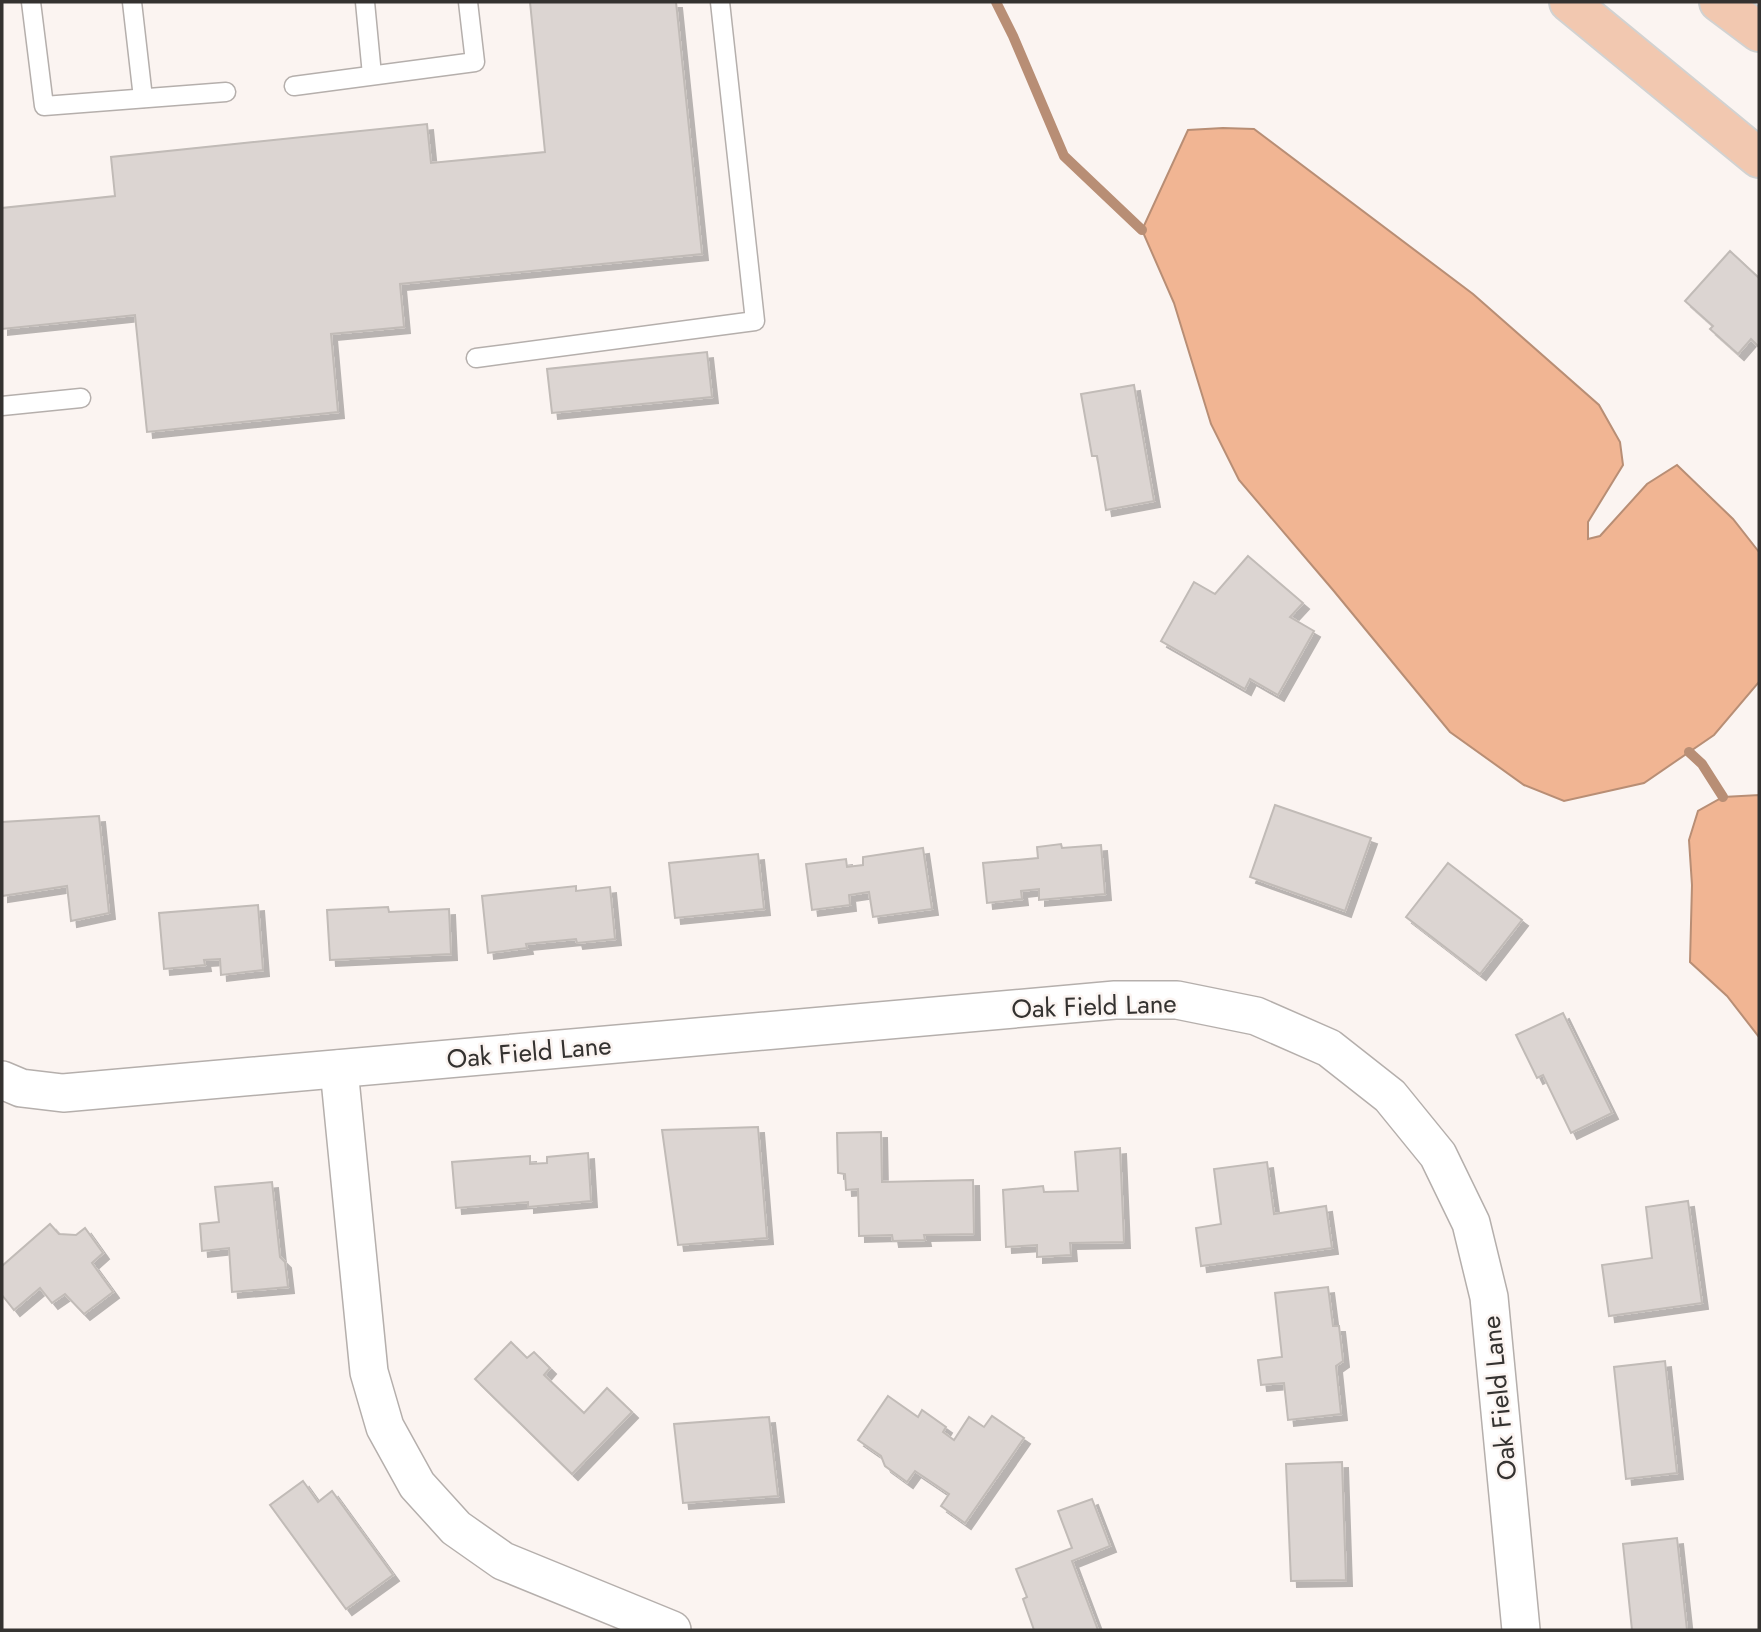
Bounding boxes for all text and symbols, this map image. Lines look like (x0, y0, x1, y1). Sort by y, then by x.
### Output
street label: Oak Field Lane (1011, 984, 1177, 1028)
street label: Oak Field Lane (445, 1026, 613, 1078)
street label: Oak Field Lane (1471, 1314, 1527, 1482)

